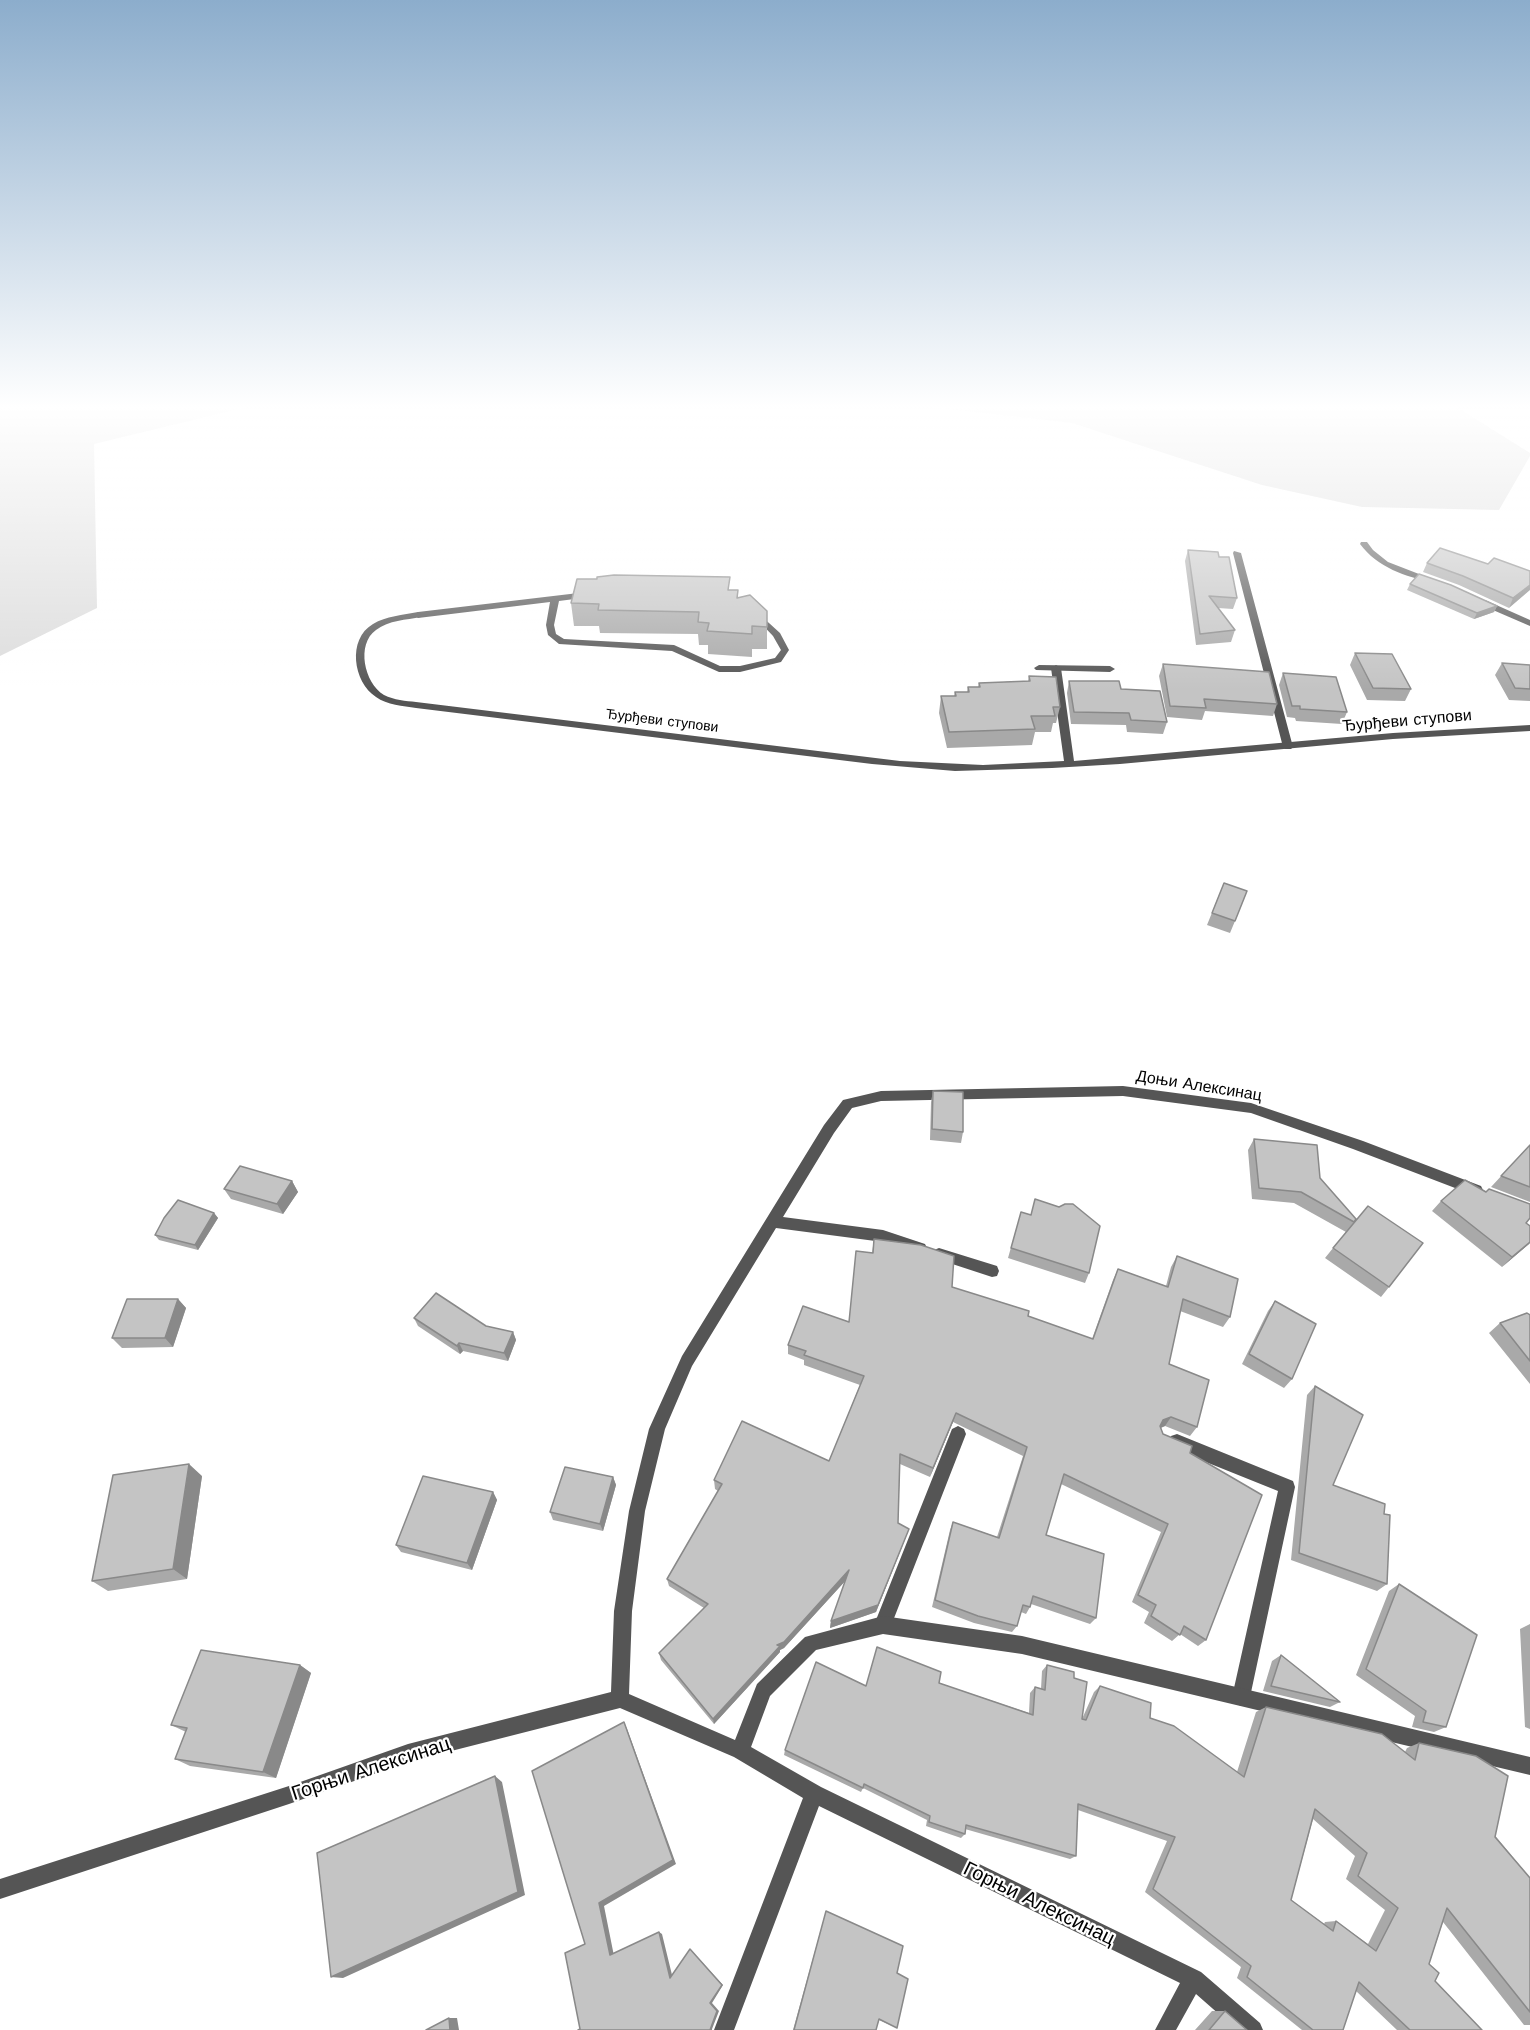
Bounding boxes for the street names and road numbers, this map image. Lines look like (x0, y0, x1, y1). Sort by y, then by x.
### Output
street label: Ђурђеви ступови (605, 706, 719, 736)
street label: Ђурђеви ступови (1342, 706, 1472, 736)
street label: Доњи Алексинац (1135, 1067, 1263, 1105)
street label: Горњи Алексинац (288, 1732, 454, 1806)
street label: Горњи Алексинац (959, 1857, 1119, 1951)

